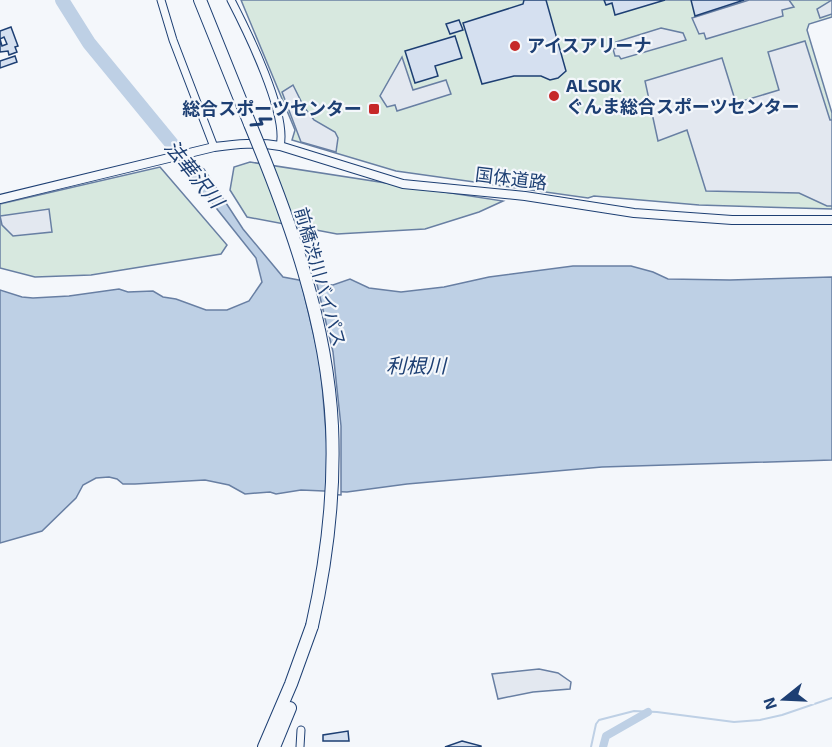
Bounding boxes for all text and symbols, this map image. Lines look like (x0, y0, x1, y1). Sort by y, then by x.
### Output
place label: アイスアリーナ (527, 34, 652, 56)
marker: アイスアリーナ (508, 39, 522, 53)
place label: ALSOK ぐんま総合スポーツセンター (566, 74, 800, 117)
marker: ALSOK ぐんま総合スポーツセンター (547, 89, 561, 103)
place label: 総合スポーツセンター (182, 97, 362, 119)
marker: 総合スポーツセンター (367, 102, 381, 116)
water label: 法華沢川 (160, 135, 231, 214)
street label: 国体道路 (474, 163, 548, 193)
street label: 前橋渋川バイパス (291, 205, 351, 349)
water label: 利根川 (386, 353, 448, 377)
north arrow (754, 669, 814, 729)
text: N (758, 695, 780, 712)

